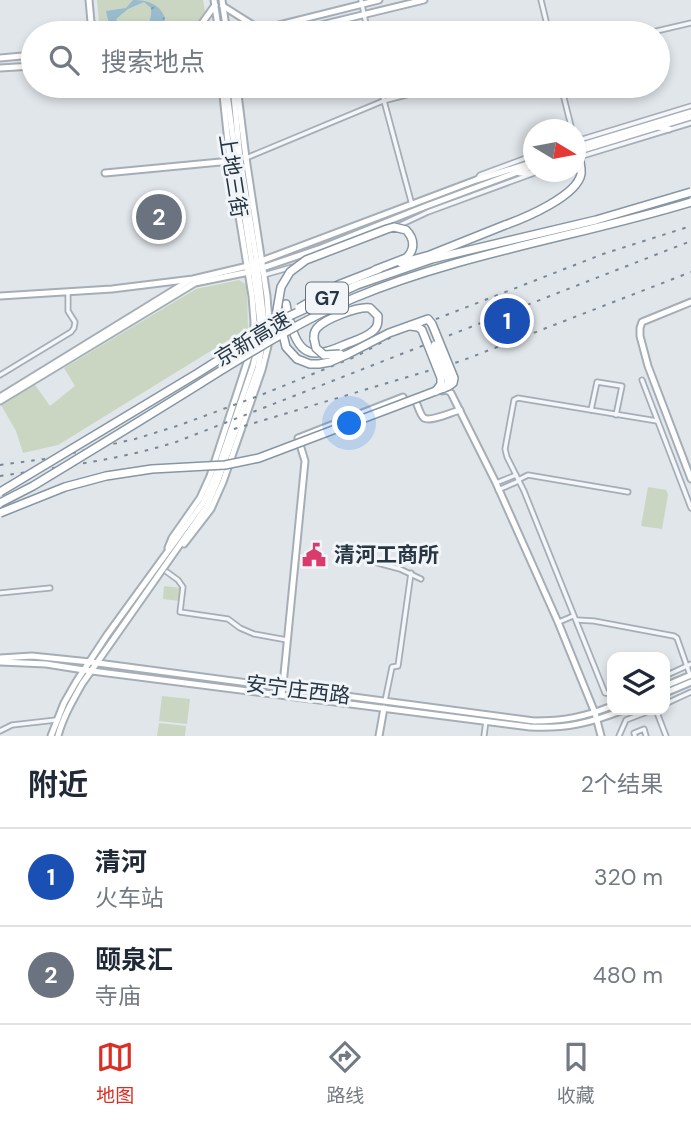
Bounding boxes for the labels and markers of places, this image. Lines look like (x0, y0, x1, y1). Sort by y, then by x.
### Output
pin: 2 (136, 191, 182, 243)
pin: 1 (484, 295, 530, 347)
public building icon: 清河工商所 (300, 541, 328, 569)
place label: 清河工商所 (334, 541, 439, 569)

